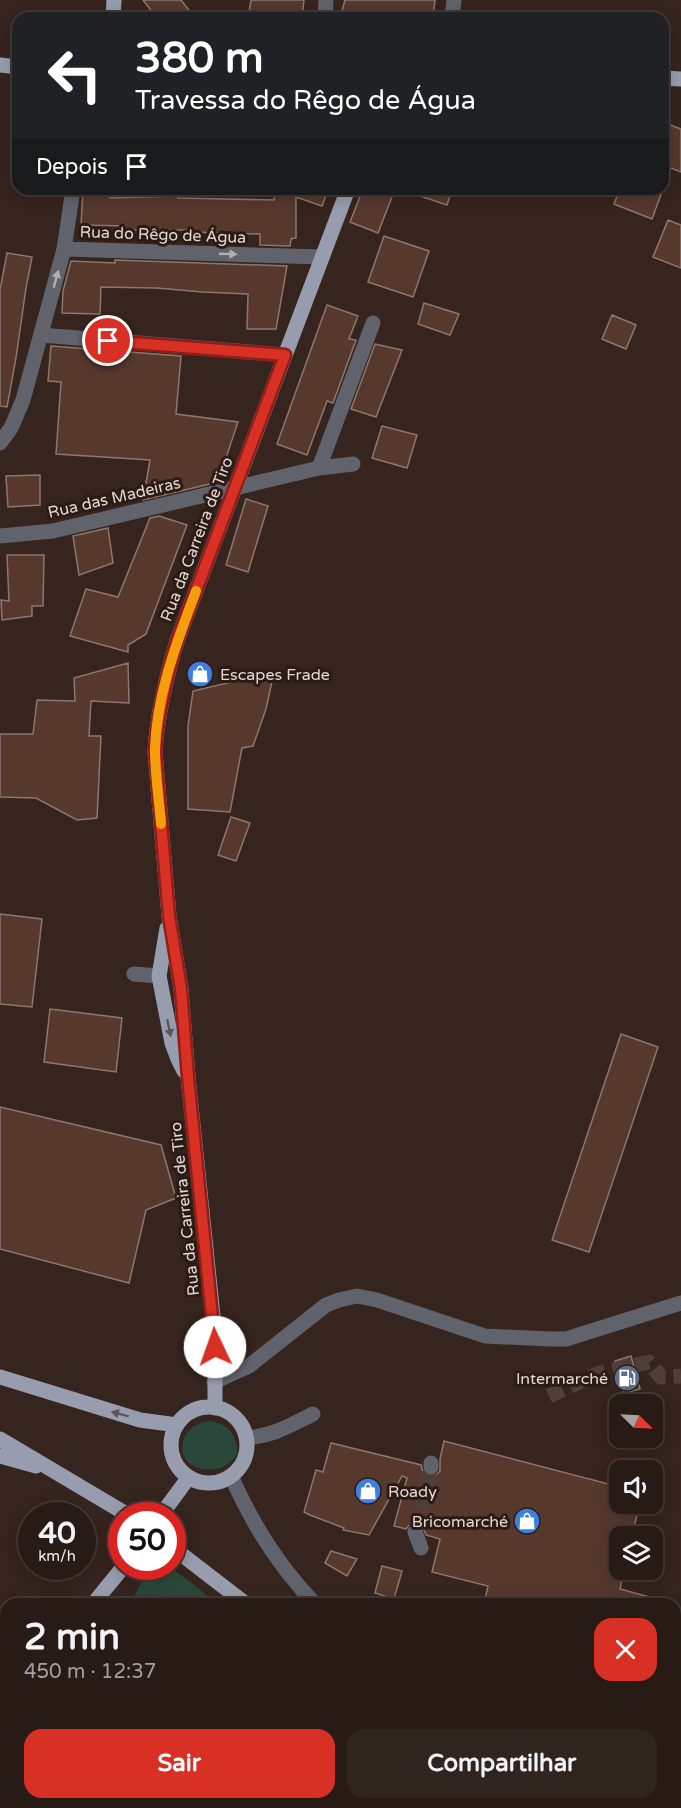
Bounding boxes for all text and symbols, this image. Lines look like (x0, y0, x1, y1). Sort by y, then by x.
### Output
text: 380 m (135, 33, 264, 84)
icon: left (36, 36, 114, 114)
text: Travessa do Rêgo de Água (135, 84, 476, 117)
icon: arrive (120, 150, 153, 183)
text: Depois (36, 154, 108, 180)
street label: Rua do Rêgo de Água (79, 222, 247, 248)
one-way arrow (218, 250, 237, 259)
one-way arrow (51, 270, 61, 288)
pin (82, 315, 133, 366)
icon: arrive (91, 324, 124, 357)
street label: Rua da Carreira de Tiro (156, 454, 238, 624)
street label: Rua das Madeiras (46, 473, 183, 523)
shop icon: Escapes Frade (185, 659, 215, 689)
place label: Escapes Frade (220, 665, 330, 685)
one-way arrow (165, 1019, 175, 1037)
street label: Rua da Carreira de Tiro (166, 1121, 204, 1297)
position arrow (183, 1315, 247, 1379)
fuel station icon: Intermarché (612, 1363, 642, 1393)
place label: Intermarché (516, 1369, 608, 1389)
north arrow (609, 1394, 663, 1448)
map controls (609, 1394, 663, 1580)
one-way arrow (111, 1409, 129, 1418)
button: sound (609, 1460, 663, 1514)
shop icon: Roady (353, 1476, 383, 1506)
place label: Roady (388, 1482, 437, 1502)
speed limit sign: 50 (108, 1502, 186, 1580)
shop icon: Bricomarché (512, 1506, 542, 1536)
place label: Bricomarché (412, 1512, 508, 1532)
text: 40 (38, 1515, 76, 1552)
button: layers (609, 1526, 663, 1580)
text: km/h (38, 1547, 76, 1565)
text: 2 min (24, 1616, 120, 1659)
button: close (594, 1618, 657, 1681)
text: 450 m · 12:37 (24, 1660, 156, 1684)
button: Sair (24, 1729, 335, 1798)
button: Compartilhar (347, 1729, 657, 1798)

